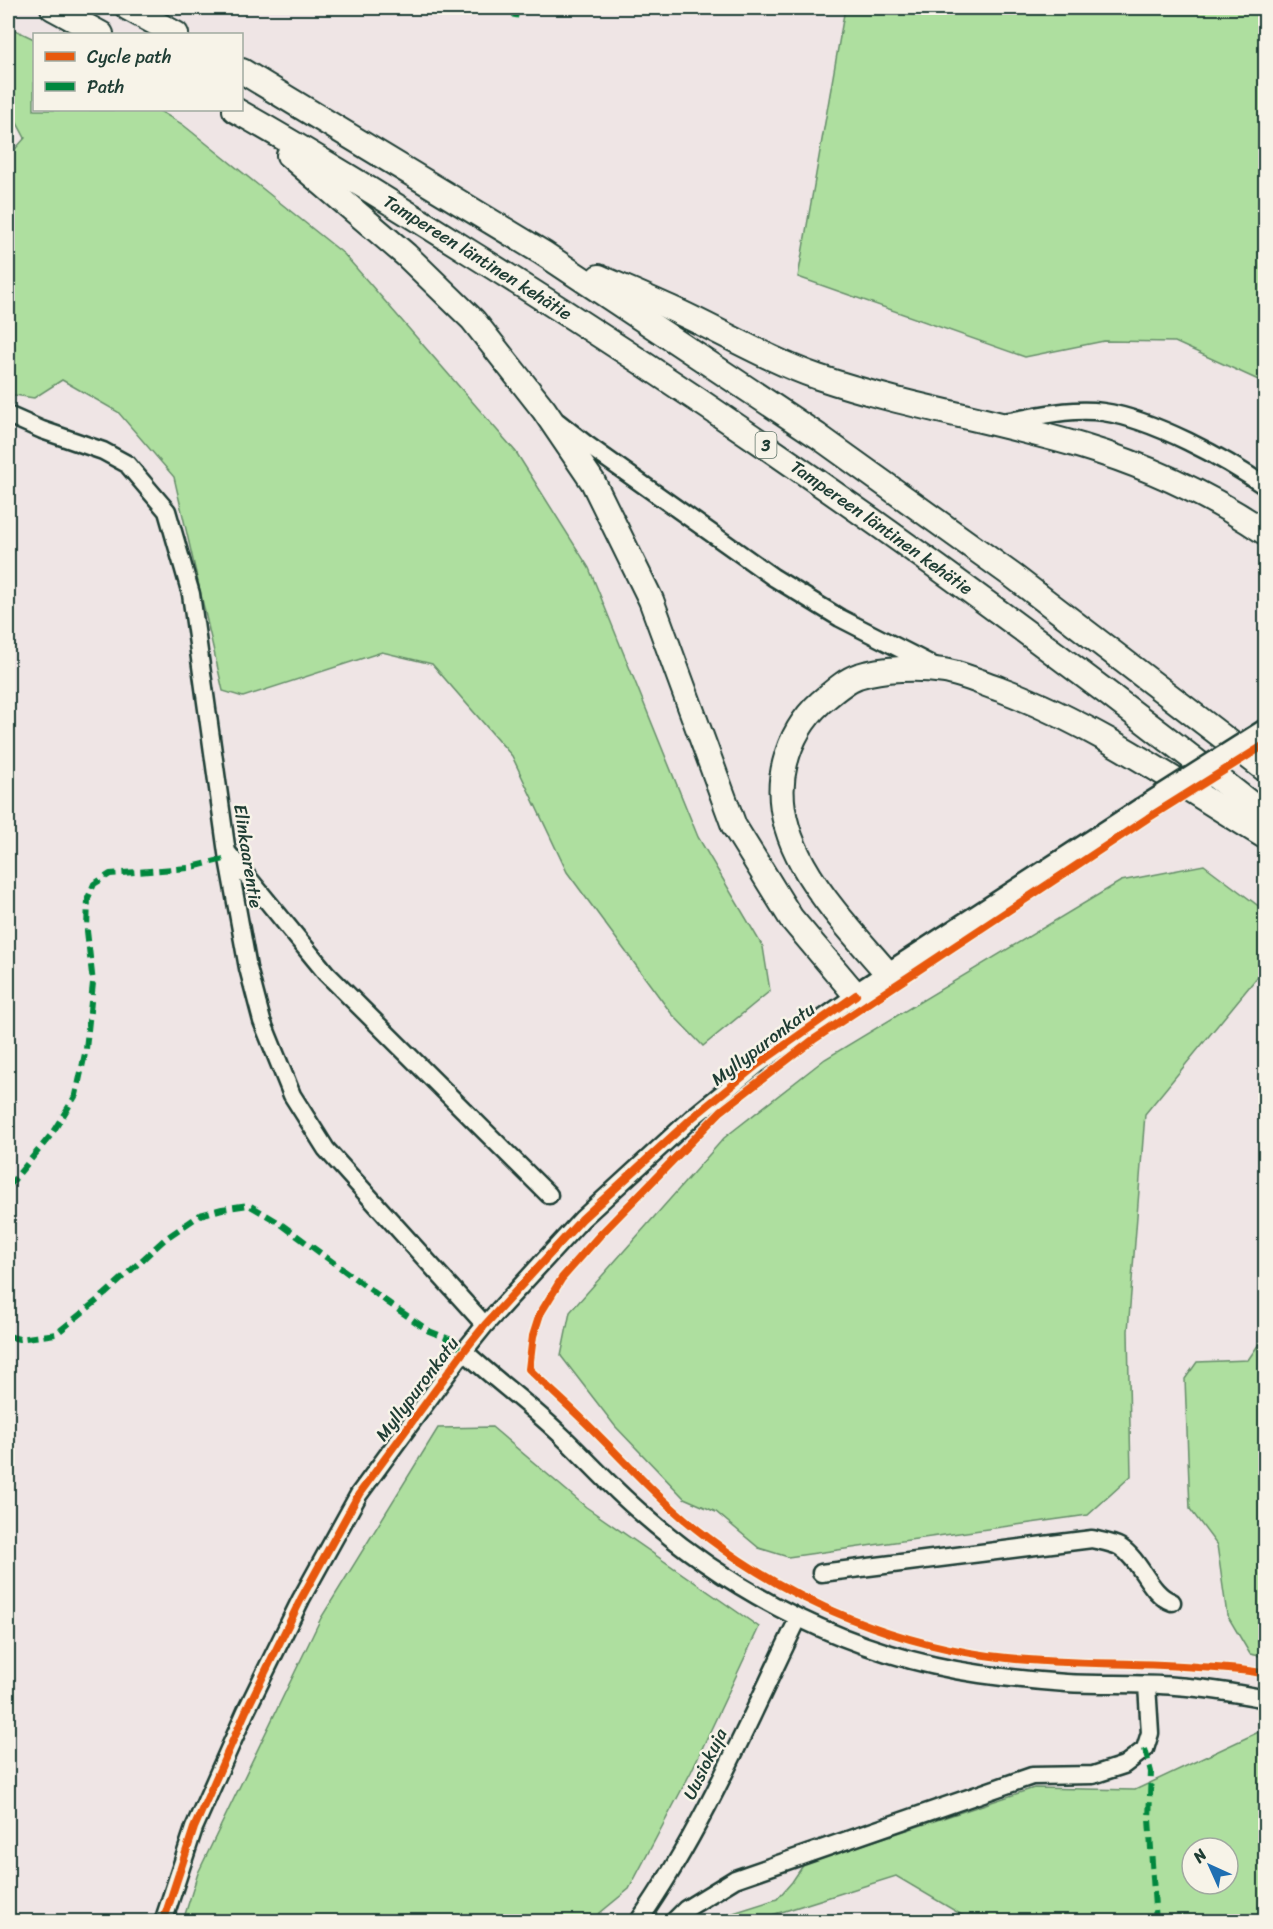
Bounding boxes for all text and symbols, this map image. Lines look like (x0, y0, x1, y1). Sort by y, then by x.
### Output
legend (33, 33, 243, 111)
text: Cycle path (87, 41, 171, 73)
text: Path (87, 71, 124, 103)
street label: Tampereen läntinen kehätie (377, 186, 579, 329)
road number: 3 (756, 432, 777, 458)
street label: Tampereen läntinen kehätie (783, 451, 980, 604)
street label: Elinkaarentie (224, 802, 272, 911)
street label: Myllypuronkatu (704, 994, 823, 1094)
street label: Myllypuronkatu (367, 1329, 467, 1448)
street label: Uusiokuja (674, 1722, 737, 1805)
north arrow (1180, 1836, 1240, 1896)
text: N (1185, 1841, 1215, 1871)

